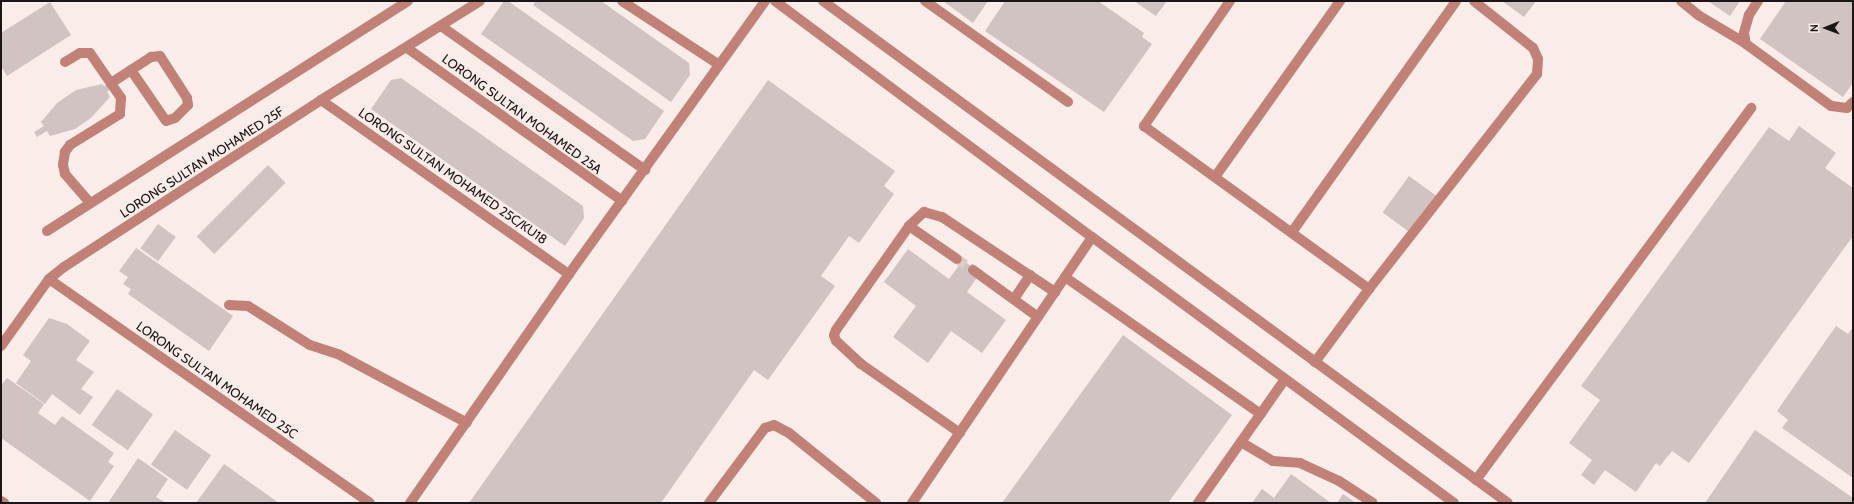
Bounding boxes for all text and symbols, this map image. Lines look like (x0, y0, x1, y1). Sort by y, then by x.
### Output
north arrow (1806, 8, 1846, 48)
text: N (1807, 24, 1821, 32)
street label: LORONG SULTAN MOHAMED 25A (439, 51, 605, 177)
street label: LORONG SULTAN MOHAMED 25F (117, 103, 287, 221)
street label: LORONG SULTAN MOHAMED 25C/KU18 (356, 105, 550, 247)
street label: LORONG SULTAN MOHAMED 25C (133, 318, 301, 442)

